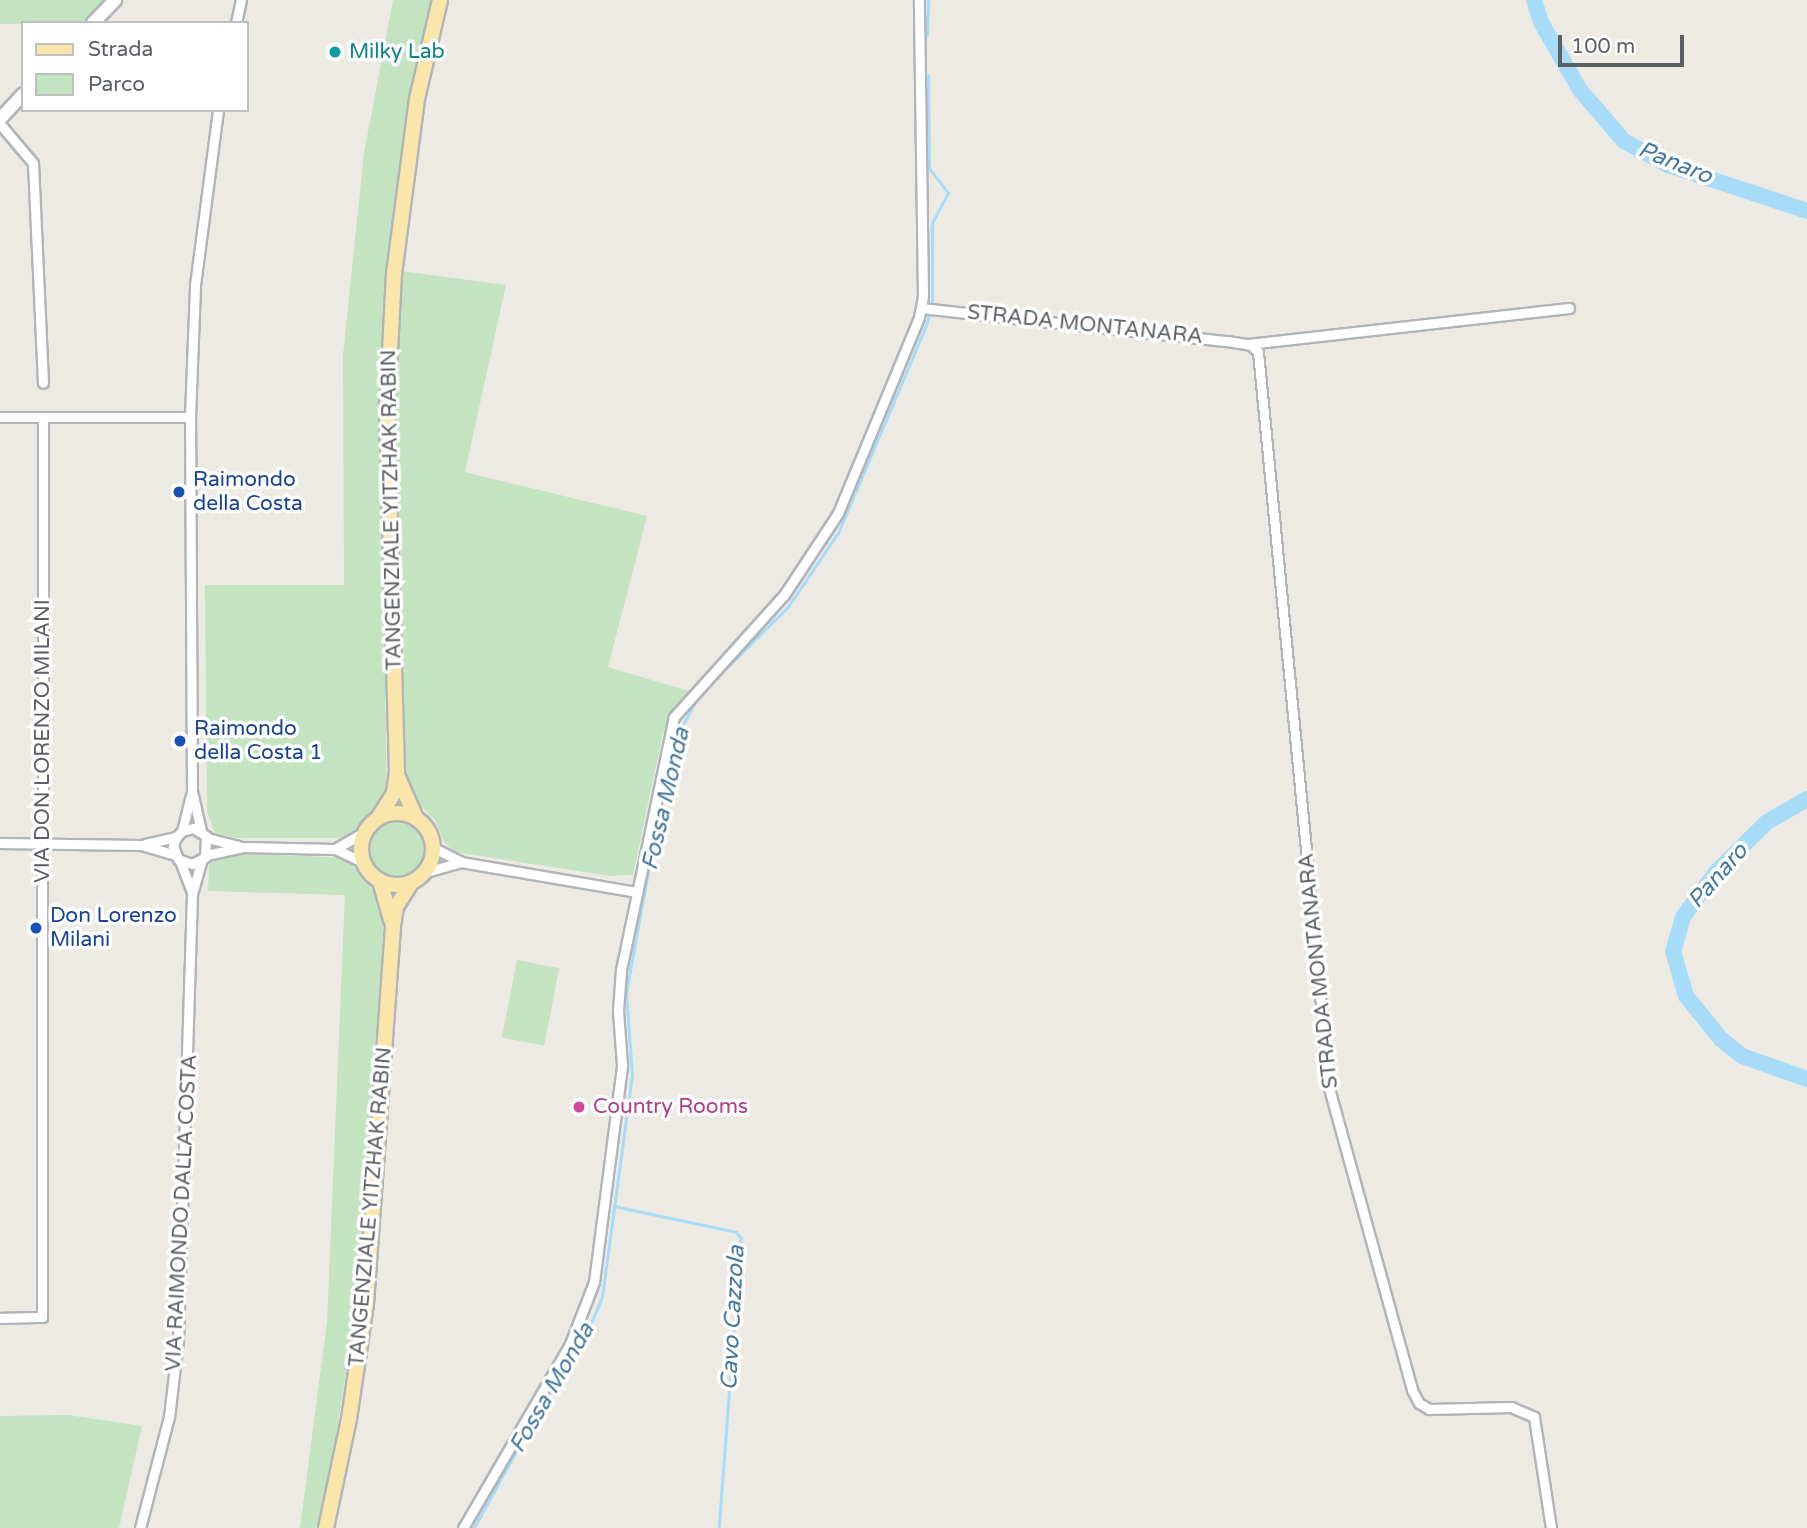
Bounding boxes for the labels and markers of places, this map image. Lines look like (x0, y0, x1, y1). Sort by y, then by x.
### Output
place label: Milky Lab (349, 39, 445, 65)
marker: Milky Lab (327, 44, 343, 60)
place label: Raimondo della Costa (193, 467, 303, 517)
marker: Raimondo della Costa (171, 484, 187, 500)
place label: Raimondo della Costa 1 (194, 716, 322, 766)
marker: Raimondo della Costa 1 (172, 733, 188, 749)
place label: Don Lorenzo Milani (50, 903, 177, 953)
marker: Don Lorenzo Milani (28, 920, 44, 936)
place label: Country Rooms (593, 1094, 748, 1120)
marker: Country Rooms (571, 1099, 587, 1115)

